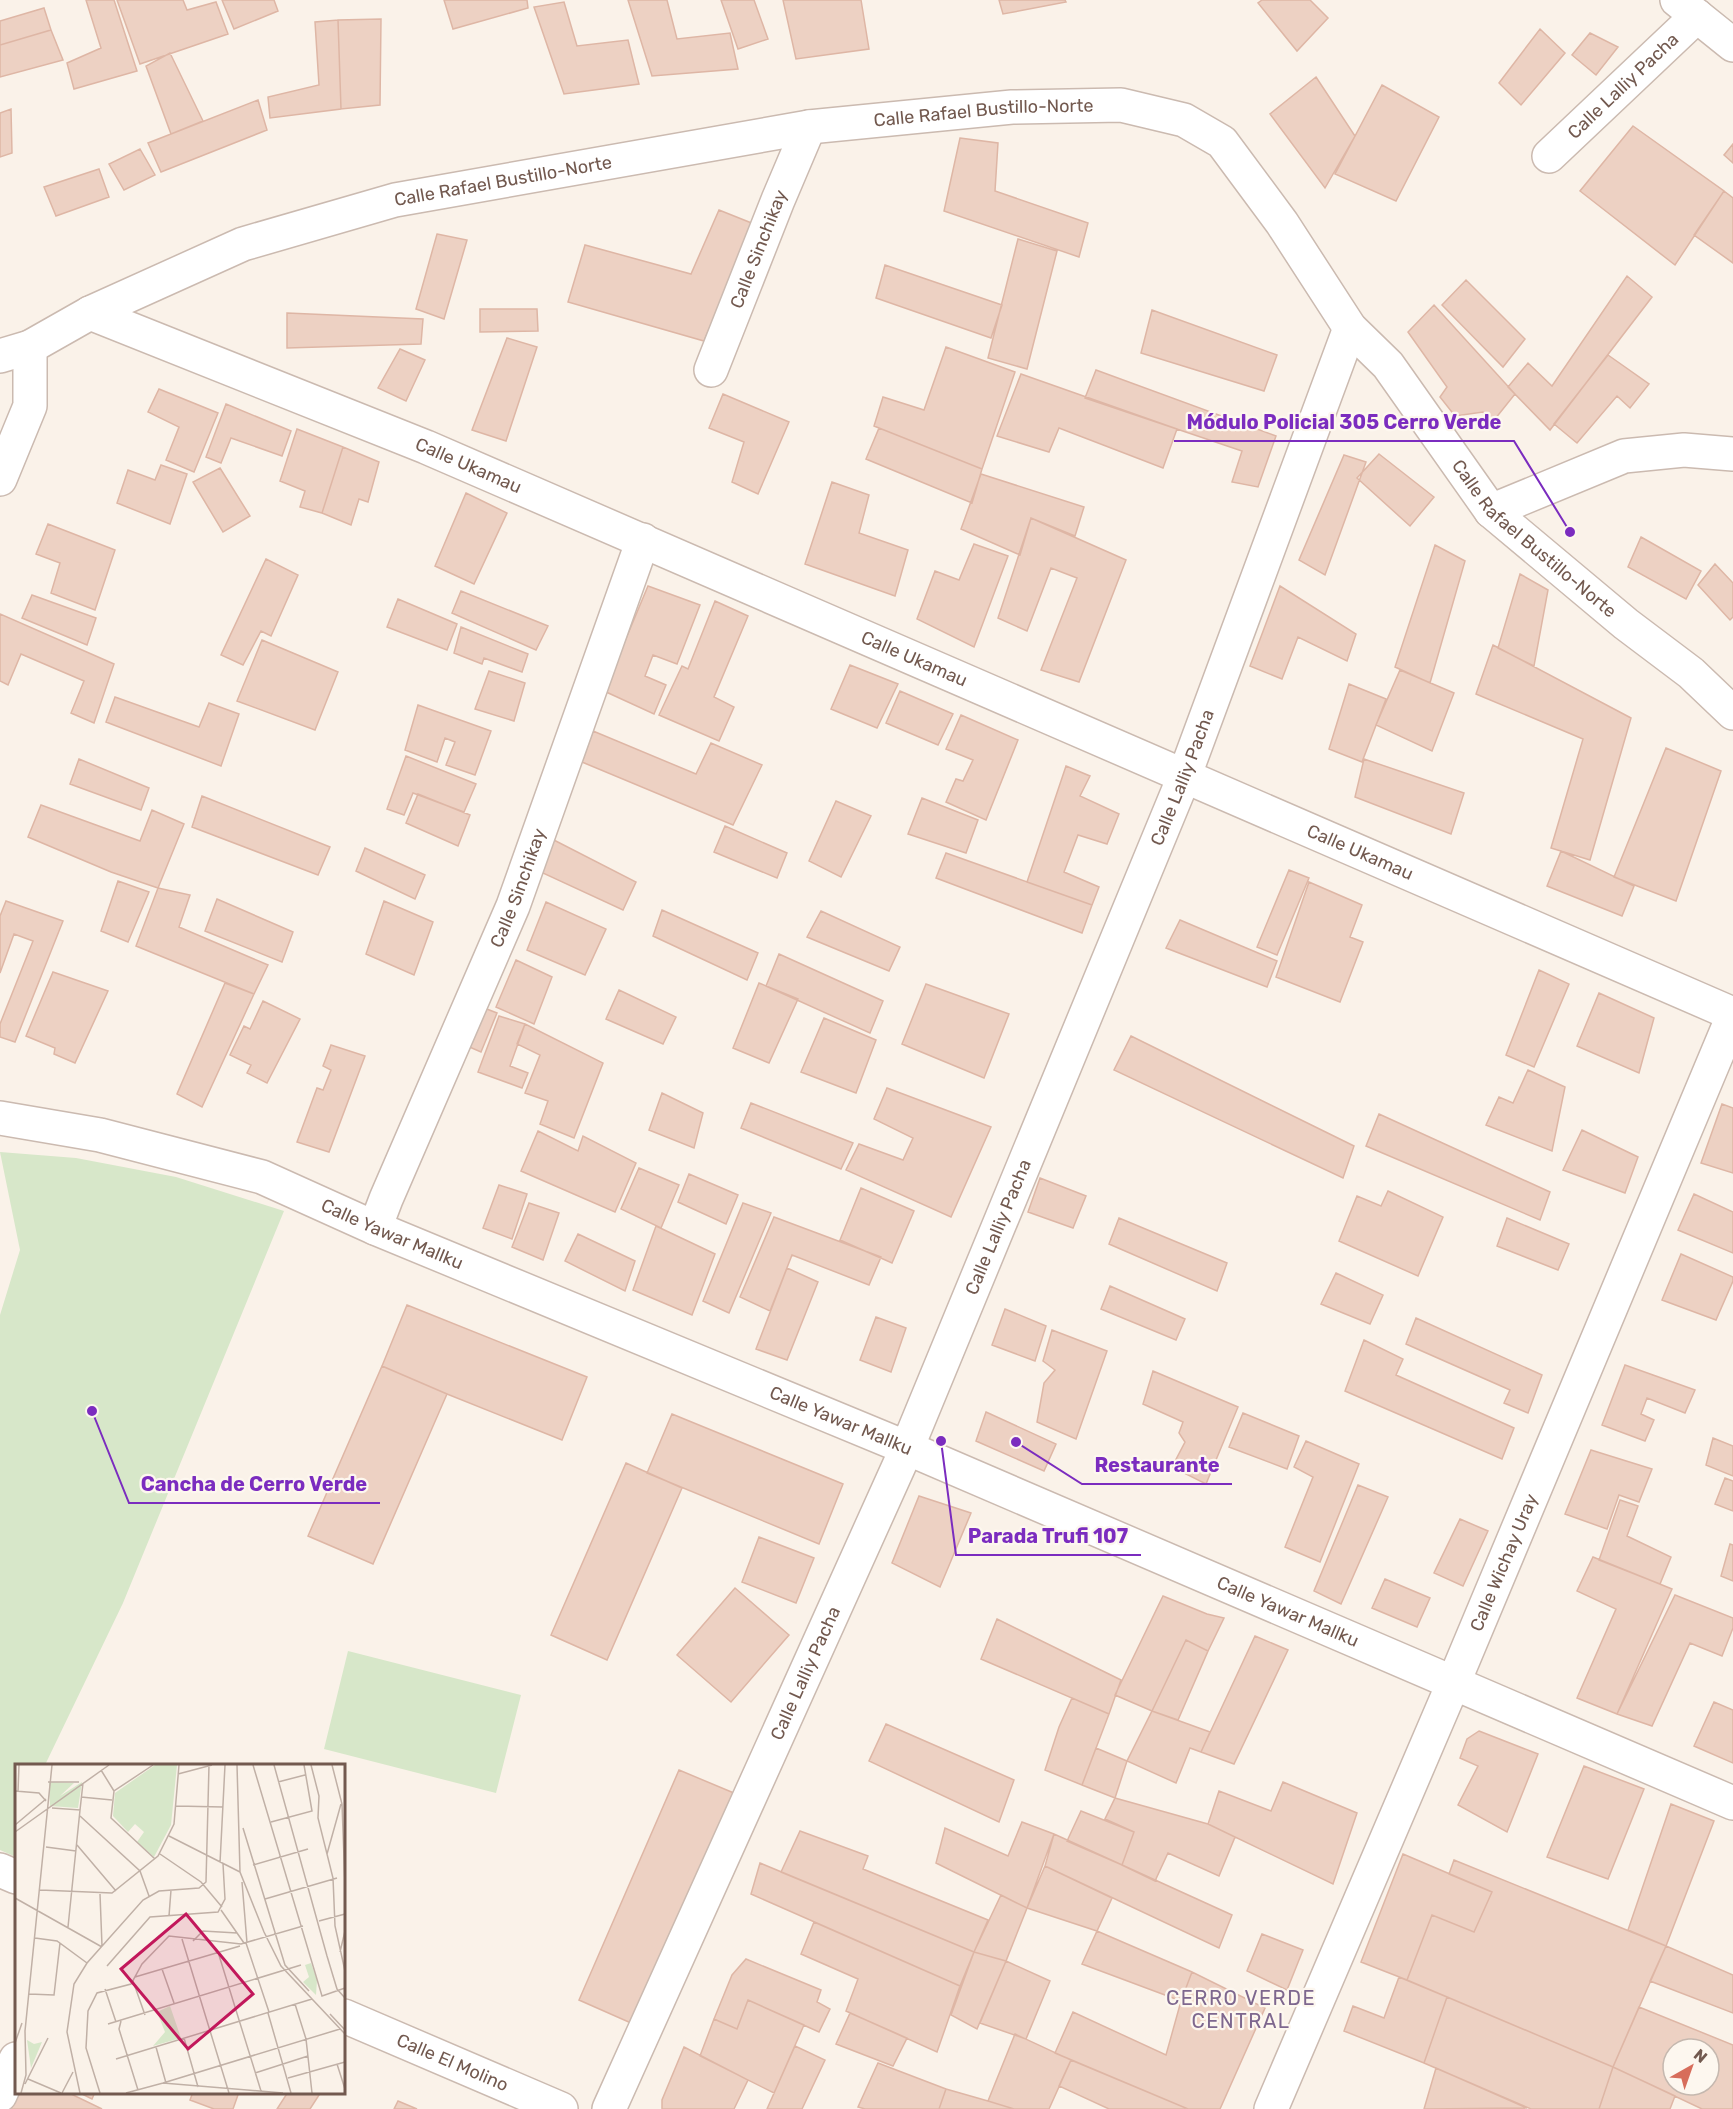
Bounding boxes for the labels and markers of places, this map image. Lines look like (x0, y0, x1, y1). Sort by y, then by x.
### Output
callout: Módulo Policial 305 Cerro Verde (1174, 403, 1514, 441)
callout: Restaurante (1082, 1446, 1232, 1484)
callout: Cancha de Cerro Verde (129, 1465, 380, 1503)
callout: Parada Trufi 107 (956, 1517, 1141, 1555)

